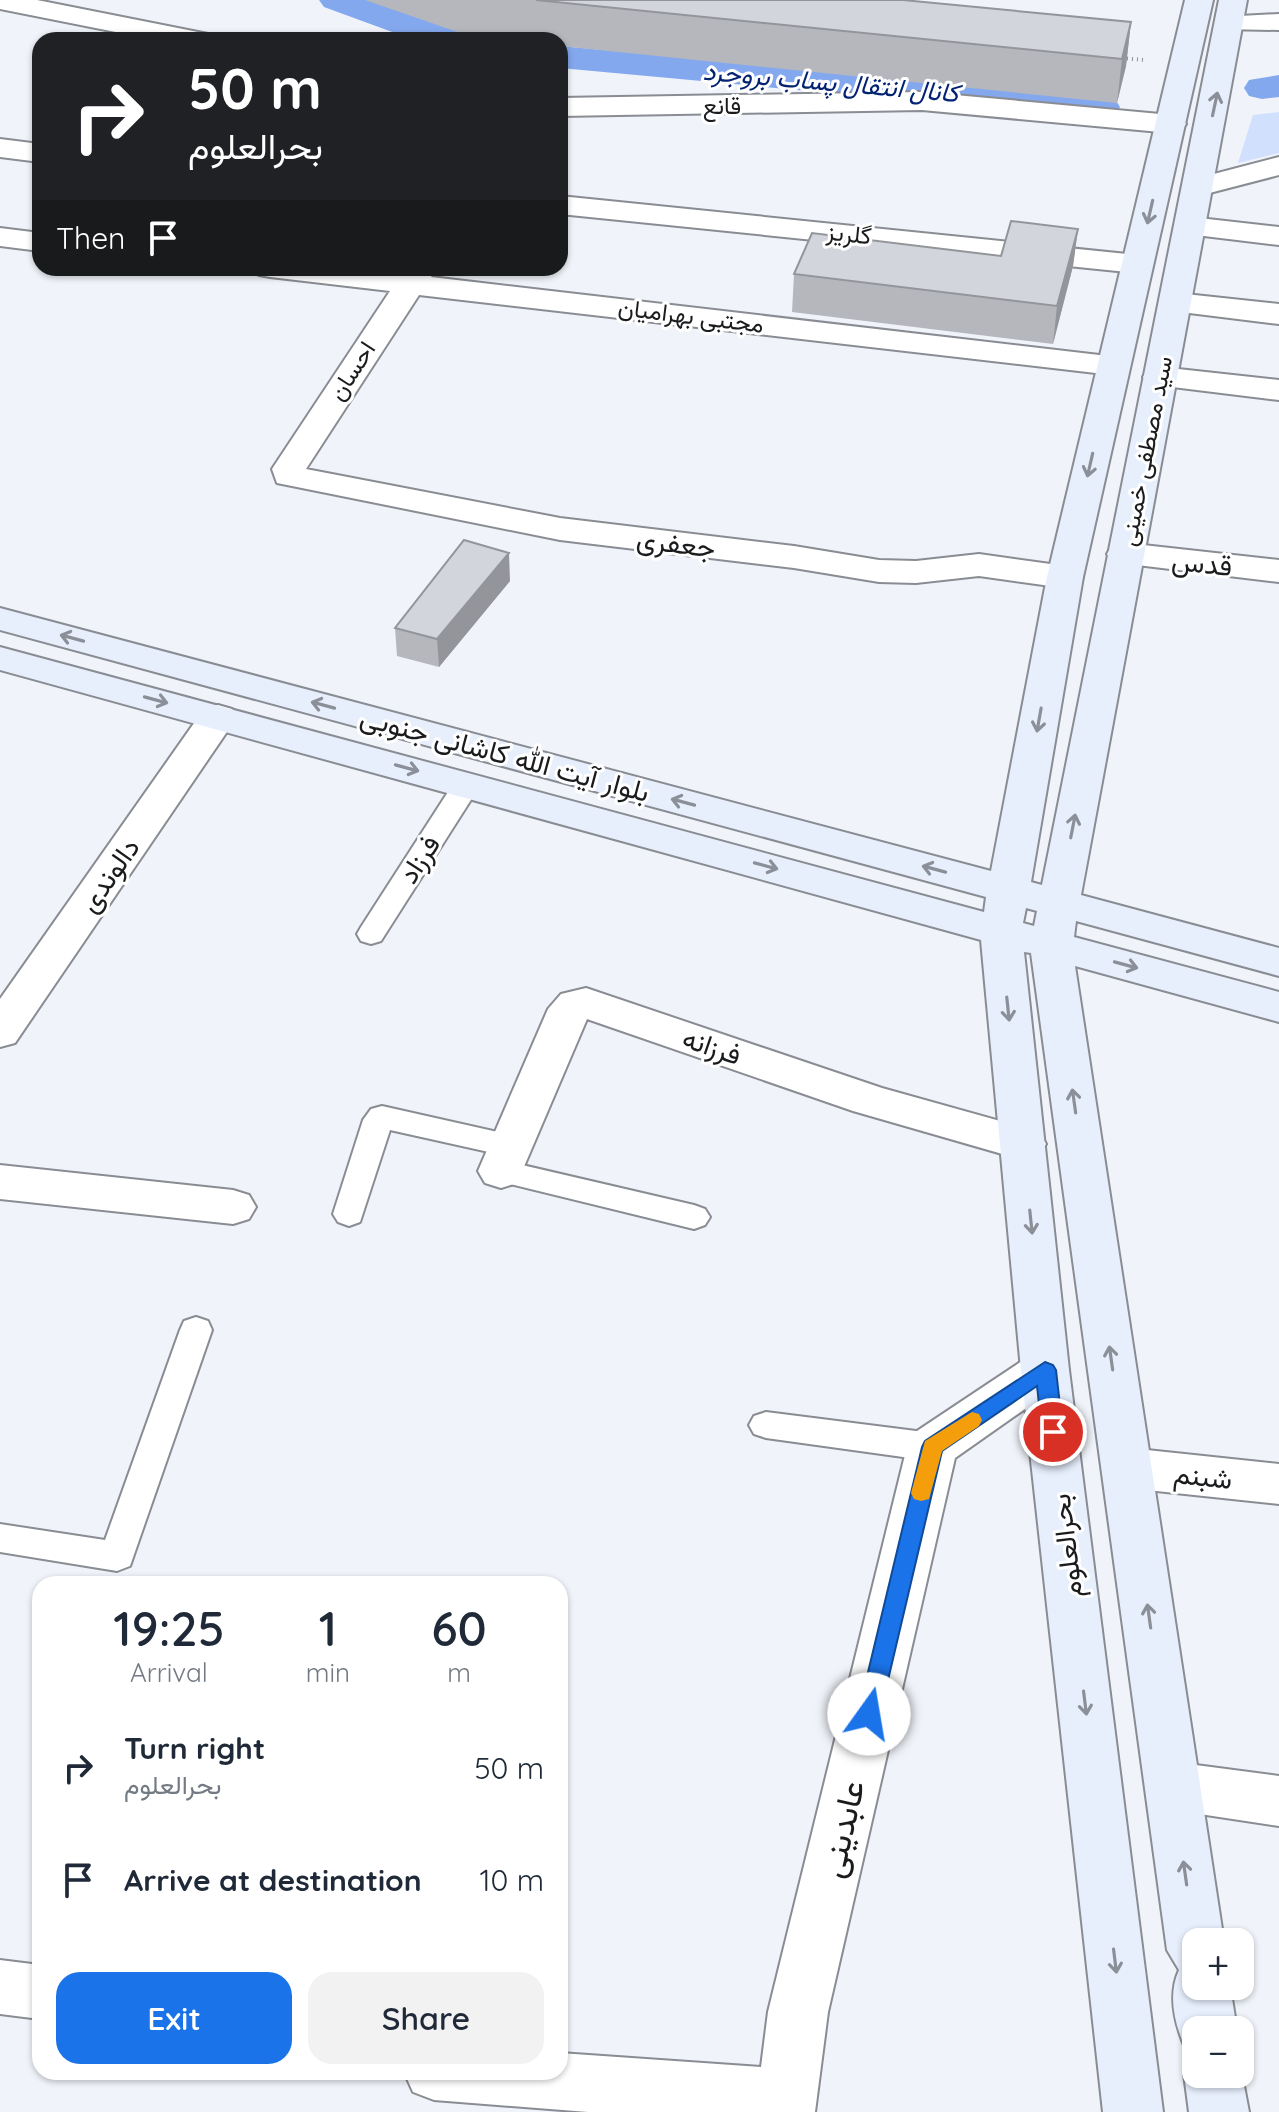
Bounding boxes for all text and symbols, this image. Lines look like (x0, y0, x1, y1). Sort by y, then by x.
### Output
text: 50 m (188, 53, 322, 123)
water label: کانال انتقال پساب بروجرد (702, 54, 965, 112)
icon: right (56, 64, 160, 168)
street label: قانع (703, 90, 741, 123)
one-way arrow (1209, 92, 1224, 117)
text: بحرالعلوم (188, 123, 323, 168)
one-way arrow (1142, 199, 1157, 225)
icon: arrive (141, 216, 185, 260)
street label: گلریز (824, 216, 873, 251)
text: Then (56, 219, 125, 257)
street label: مجتبی بهرامیان (616, 291, 766, 340)
street label: احسان (321, 335, 381, 406)
street label: سید مصطفی خمینی (1112, 353, 1178, 548)
one-way arrow (1082, 452, 1097, 478)
street label: جعفری (634, 520, 718, 566)
street label: قدس (1170, 542, 1234, 583)
one-way arrow (60, 630, 86, 645)
one-way arrow (143, 694, 169, 709)
one-way arrow (311, 697, 337, 712)
street label: بلوار آیت الله کاشانی جنوبی (357, 698, 653, 810)
one-way arrow (1031, 707, 1046, 732)
one-way arrow (394, 761, 420, 776)
one-way arrow (670, 793, 696, 808)
one-way arrow (1066, 814, 1081, 839)
street label: فرزاد (390, 828, 448, 890)
street label: دالوندی (70, 831, 148, 919)
one-way arrow (753, 860, 779, 875)
one-way arrow (921, 861, 947, 876)
one-way arrow (1113, 959, 1139, 974)
one-way arrow (1000, 995, 1015, 1022)
street label: فرزانه (678, 1019, 746, 1073)
one-way arrow (1066, 1089, 1081, 1114)
one-way arrow (1023, 1208, 1038, 1235)
one-way arrow (1103, 1346, 1118, 1371)
pin (1019, 1398, 1087, 1466)
icon: arrive (1031, 1410, 1075, 1454)
street label: شبنم (1172, 1455, 1234, 1498)
street label: بحرالعلوم (1042, 1492, 1091, 1600)
text: 19:25 (113, 1598, 225, 1658)
text: 1 (319, 1598, 337, 1658)
text: 60 (431, 1598, 487, 1658)
one-way arrow (1141, 1603, 1156, 1629)
text: Arrival (130, 1656, 208, 1689)
text: min (306, 1656, 350, 1689)
text: m (447, 1656, 471, 1689)
position arrow (827, 1672, 911, 1756)
one-way arrow (1077, 1689, 1092, 1716)
text: Turn right (124, 1729, 265, 1767)
icon: right (56, 1746, 100, 1790)
text: 50 m (474, 1749, 544, 1787)
text: بحرالعلوم (124, 1768, 221, 1801)
street label: عابدینی (809, 1776, 874, 1882)
icon: arrive (56, 1858, 100, 1902)
text: Arrive at destination (124, 1861, 422, 1899)
text: 10 m (480, 1861, 544, 1899)
one-way arrow (1177, 1861, 1192, 1886)
map controls (1182, 1928, 1254, 2088)
button: + (1182, 1928, 1254, 2000)
one-way arrow (1108, 1948, 1123, 1973)
button: Exit (56, 1972, 292, 2064)
button: Share (308, 1972, 544, 2064)
button: − (1182, 2016, 1254, 2088)

